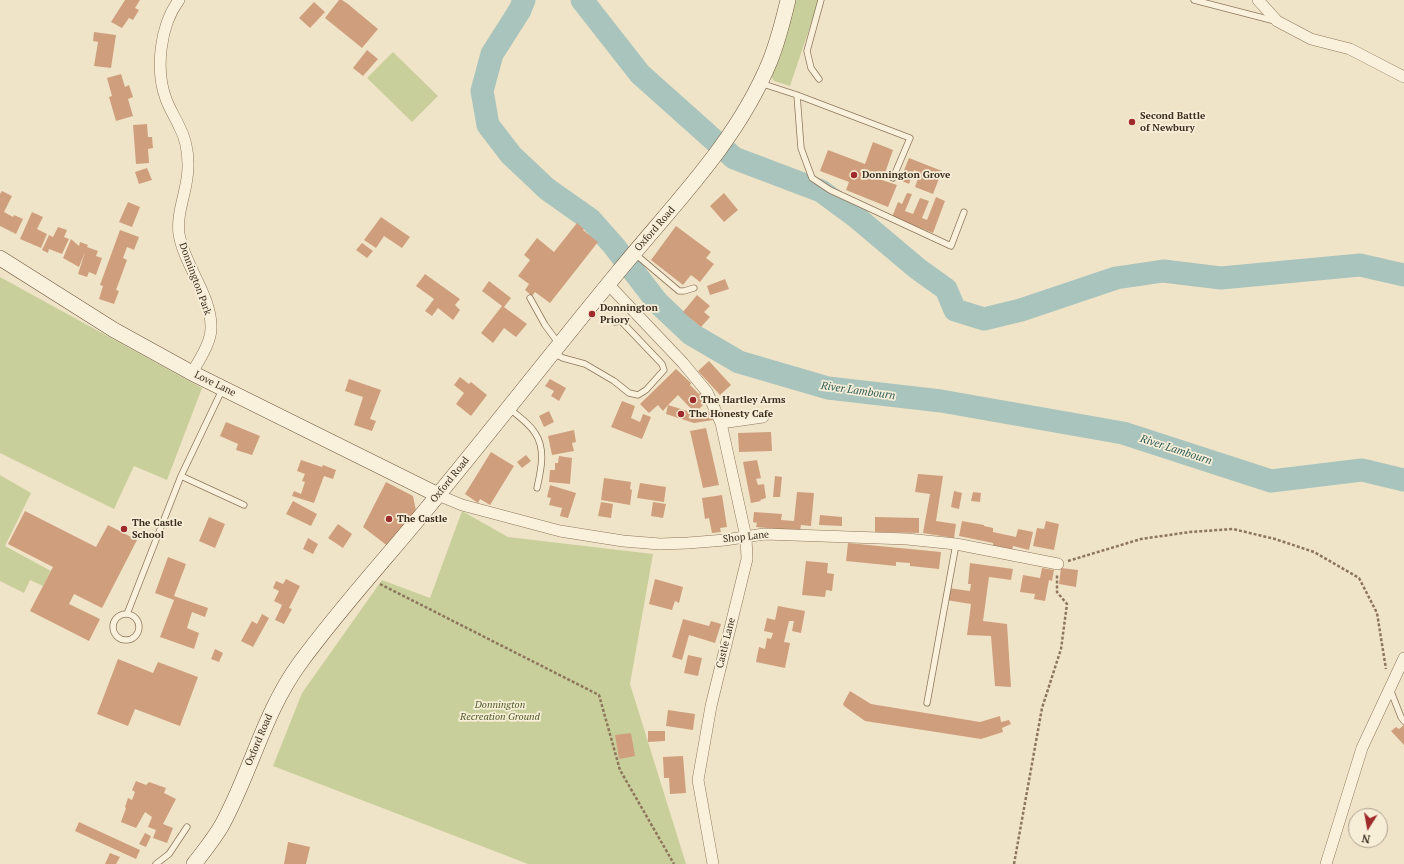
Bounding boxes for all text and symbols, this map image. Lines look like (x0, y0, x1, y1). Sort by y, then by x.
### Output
place label: Second Battle of Newbury (1140, 110, 1205, 134)
marker: Second Battle of Newbury (1127, 117, 1137, 127)
place label: Donnington Grove (862, 169, 950, 181)
marker: Donnington Grove (849, 170, 859, 180)
street label: Oxford Road (632, 204, 678, 254)
street label: Donnington Park (176, 241, 214, 317)
place label: Donnington Priory (600, 302, 658, 326)
marker: Donnington Priory (587, 309, 597, 319)
street label: Love Lane (192, 369, 238, 399)
water label: River Lambourn (820, 379, 896, 403)
place label: The Hartley Arms (701, 394, 786, 406)
marker: The Hartley Arms (688, 395, 698, 405)
place label: The Honesty Cafe (689, 408, 773, 420)
marker: The Honesty Cafe (676, 409, 686, 419)
water label: River Lambourn (1138, 432, 1214, 468)
street label: Oxford Road (428, 455, 472, 505)
place label: The Castle (397, 513, 447, 525)
marker: The Castle (384, 514, 394, 524)
place label: The Castle School (132, 517, 182, 540)
marker: The Castle School (119, 524, 129, 534)
street label: Shop Lane (722, 529, 770, 545)
street label: Castle Lane (714, 617, 738, 669)
park label: Donnington Recreation Ground (460, 699, 540, 722)
street label: Oxford Road (243, 712, 275, 768)
north arrow (1348, 808, 1388, 848)
text: N (1360, 831, 1371, 846)

